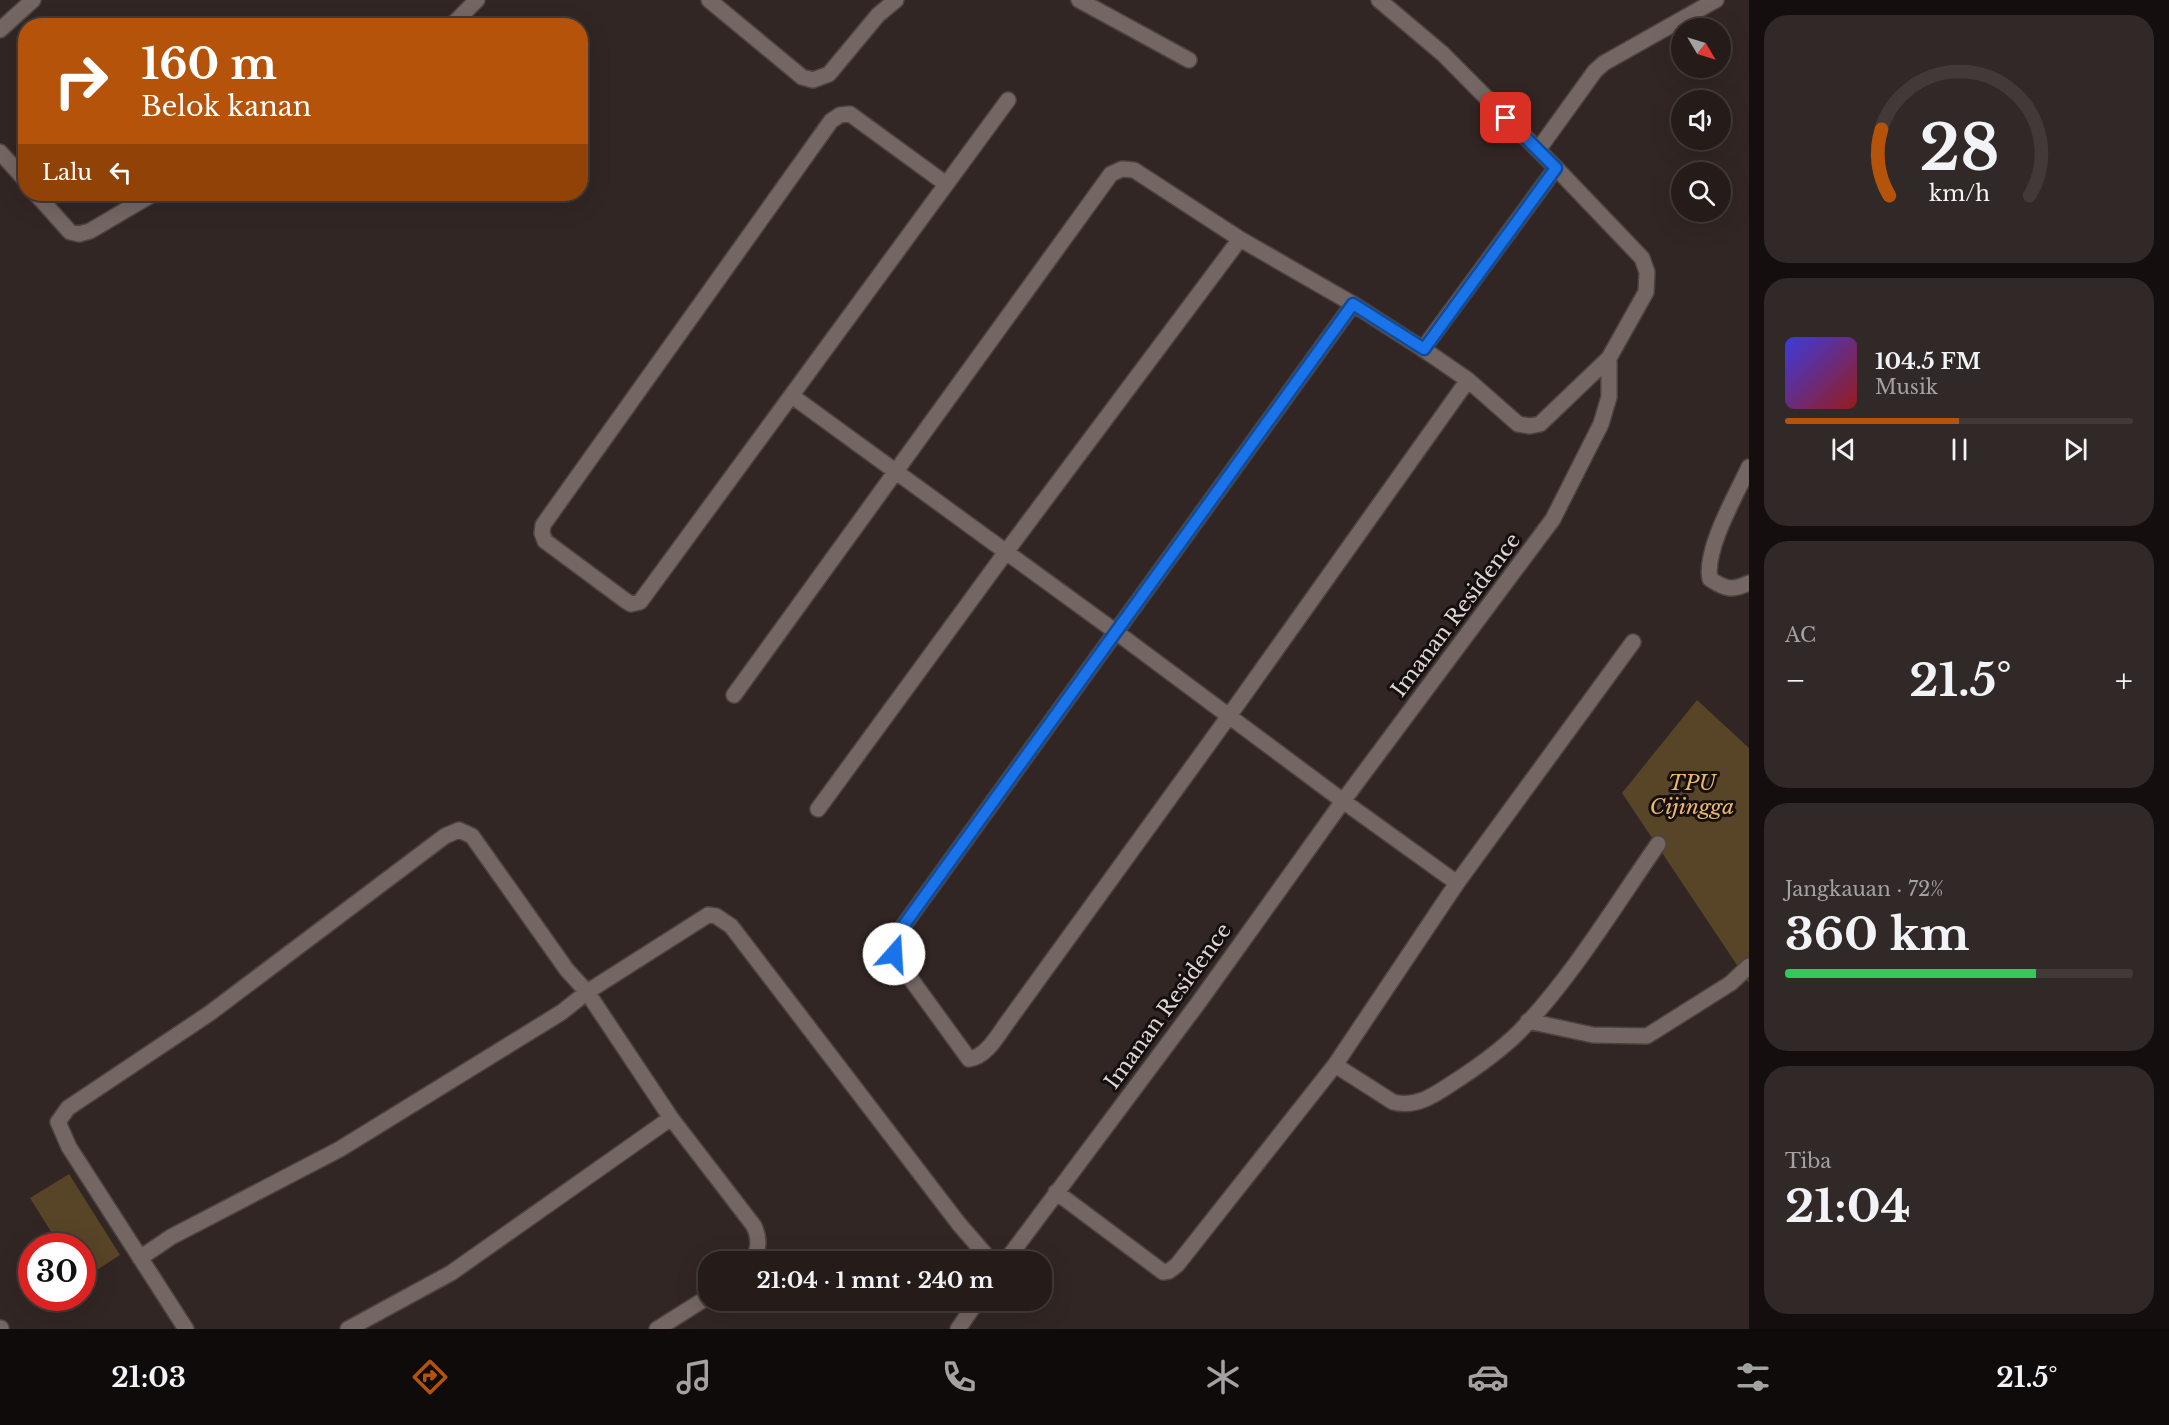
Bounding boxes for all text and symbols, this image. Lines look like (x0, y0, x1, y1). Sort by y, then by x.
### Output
north arrow (1671, 18, 1731, 78)
map controls (1671, 18, 1731, 222)
text: 160 m (141, 38, 277, 90)
icon: right (42, 42, 120, 120)
text: Belok kanan (141, 90, 311, 123)
button: sound (1671, 90, 1731, 150)
pin (1480, 92, 1531, 143)
icon: arrive (1489, 101, 1522, 134)
text: 28 (1919, 109, 1999, 187)
icon: left (104, 156, 137, 189)
text: Lalu (42, 159, 92, 186)
button: search (1671, 162, 1731, 222)
text: km/h (1929, 180, 1990, 207)
text: 104.5 FM (1875, 348, 1981, 375)
text: Musik (1875, 375, 1938, 399)
icon: previous (1827, 433, 1860, 466)
icon: pause (1943, 433, 1976, 466)
icon: next (2059, 433, 2092, 466)
street label: Imanan Residence (1386, 528, 1526, 702)
text: AC (1785, 623, 1816, 647)
text: 21.5° (1909, 652, 2012, 708)
text: − (1785, 660, 1806, 701)
text: + (2115, 660, 2133, 701)
park label: TPU Cijingga (1650, 770, 1734, 820)
text: Jangkauan · 72% (1785, 877, 1944, 901)
text: 360 km (1785, 906, 1970, 962)
street label: Imanan Residence (1099, 918, 1237, 1094)
position arrow (862, 922, 926, 986)
text: Tiba (1785, 1149, 1831, 1173)
text: 21:04 (1785, 1178, 1911, 1234)
speed limit sign: 30 (18, 1233, 96, 1311)
text: 21:04 · 1 mnt · 240 m (756, 1267, 994, 1294)
icon: directions (409, 1356, 451, 1398)
icon: music (673, 1356, 715, 1398)
icon: phone (938, 1356, 980, 1398)
icon: climate (1202, 1356, 1244, 1398)
icon: car (1467, 1356, 1509, 1398)
icon: filters (1732, 1356, 1774, 1398)
text: 21:03 (111, 1361, 186, 1394)
text: 21.5° (1996, 1361, 2058, 1394)

